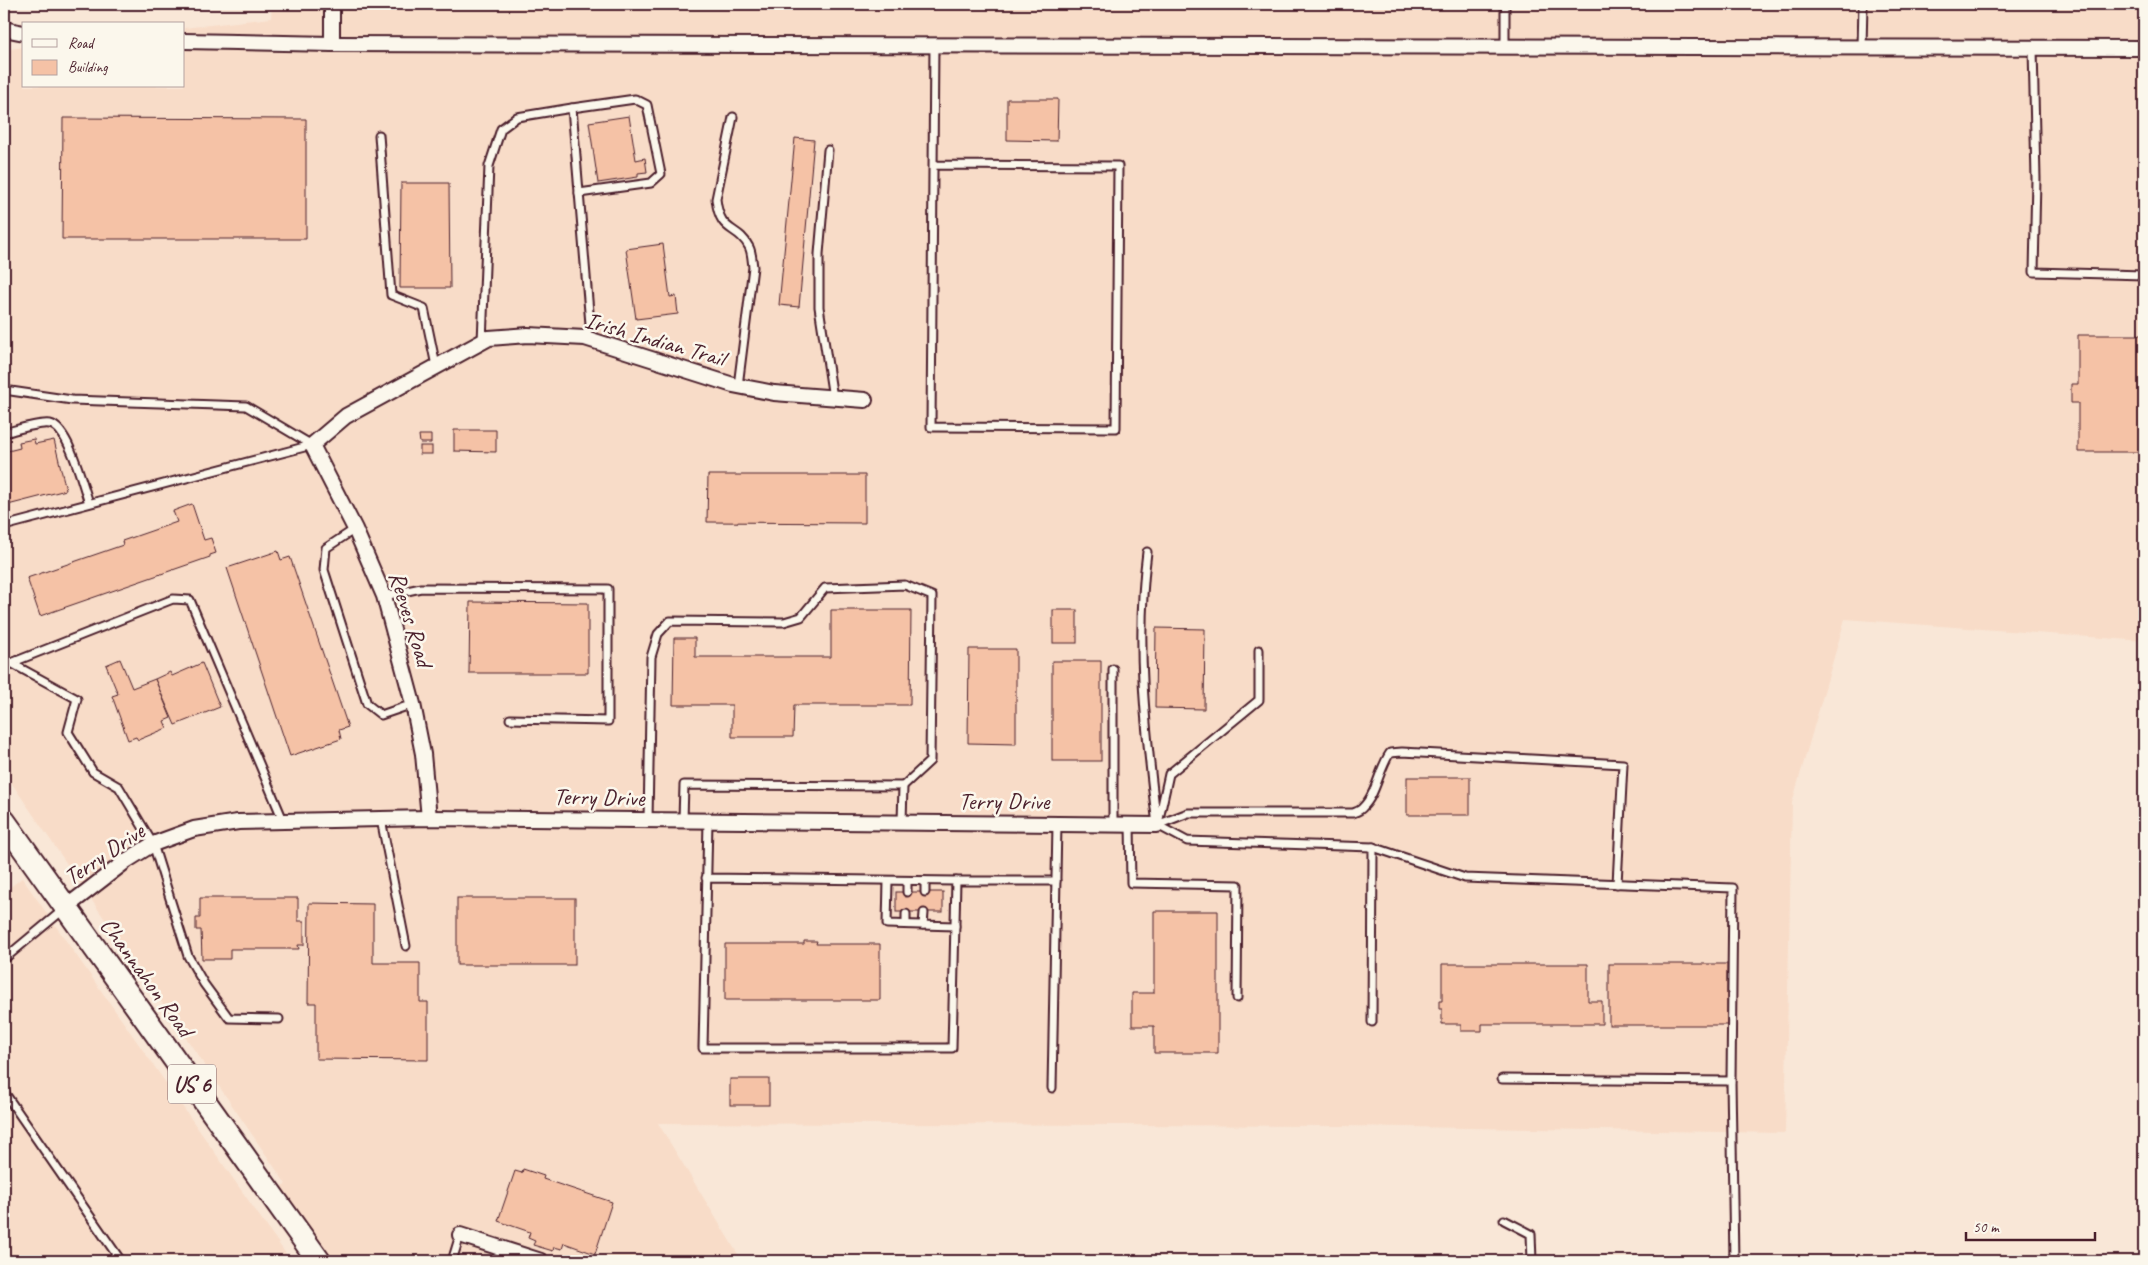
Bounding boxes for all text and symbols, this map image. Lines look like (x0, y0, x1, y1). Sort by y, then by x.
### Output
legend (22, 22, 185, 88)
text: Road (68, 34, 95, 53)
text: Building (68, 58, 108, 77)
street label: Irish Indian Trail (582, 305, 732, 374)
street label: Reeves Road (382, 568, 441, 674)
street label: Terry Drive (553, 781, 647, 813)
street label: Terry Drive (959, 786, 1052, 816)
street label: Terry Drive (58, 815, 152, 892)
street label: Channahon Road (94, 911, 203, 1046)
road number: US 6 (168, 1064, 216, 1104)
scale bar (1966, 1210, 2094, 1242)
text: 50 m (1973, 1218, 2000, 1237)

